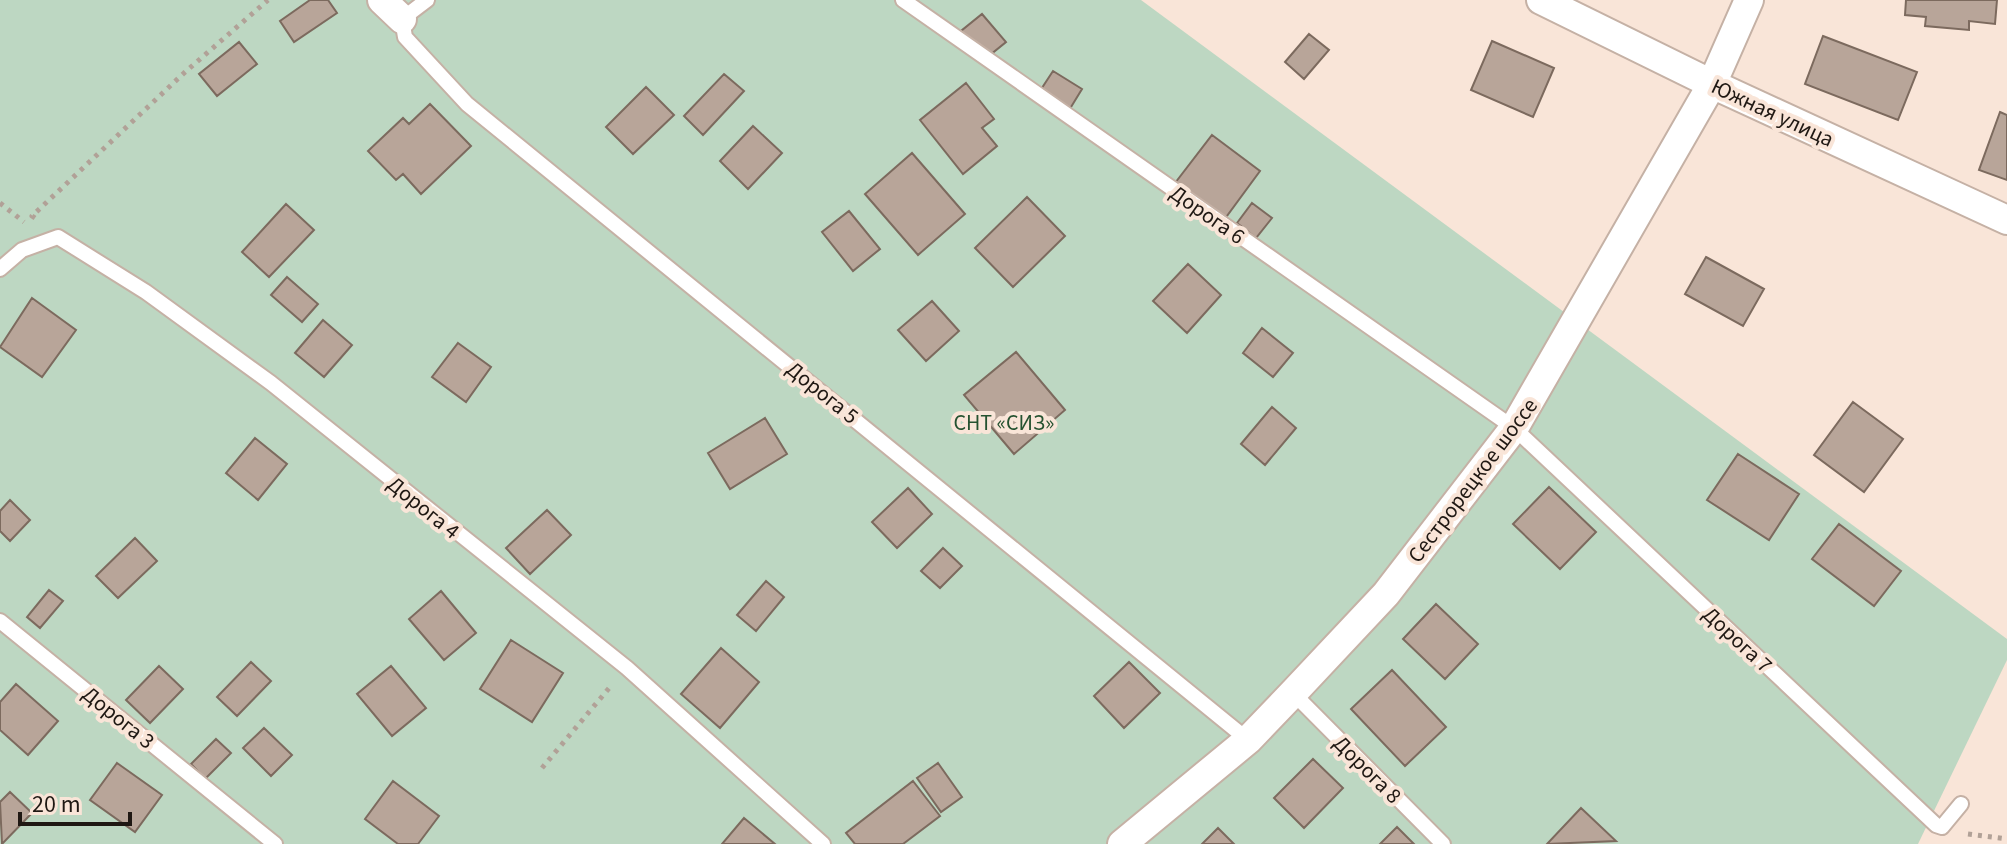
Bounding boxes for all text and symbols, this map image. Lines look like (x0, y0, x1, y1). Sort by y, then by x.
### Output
street label: Южная улица (1706, 71, 1839, 155)
street label: Дорога 6 (1163, 177, 1251, 252)
street label: Дорога 5 (779, 354, 865, 432)
street label: Сестрорецкое шоссе (1400, 391, 1546, 570)
park label: СНТ «СИЗ» (953, 407, 1055, 439)
street label: Дорога 4 (380, 469, 467, 547)
street label: Дорога 7 (1695, 599, 1779, 680)
street label: Дорога 3 (75, 679, 161, 757)
street label: Дорога 8 (1326, 728, 1409, 811)
scale bar (20, 776, 130, 826)
text: 20 m (32, 787, 81, 822)

